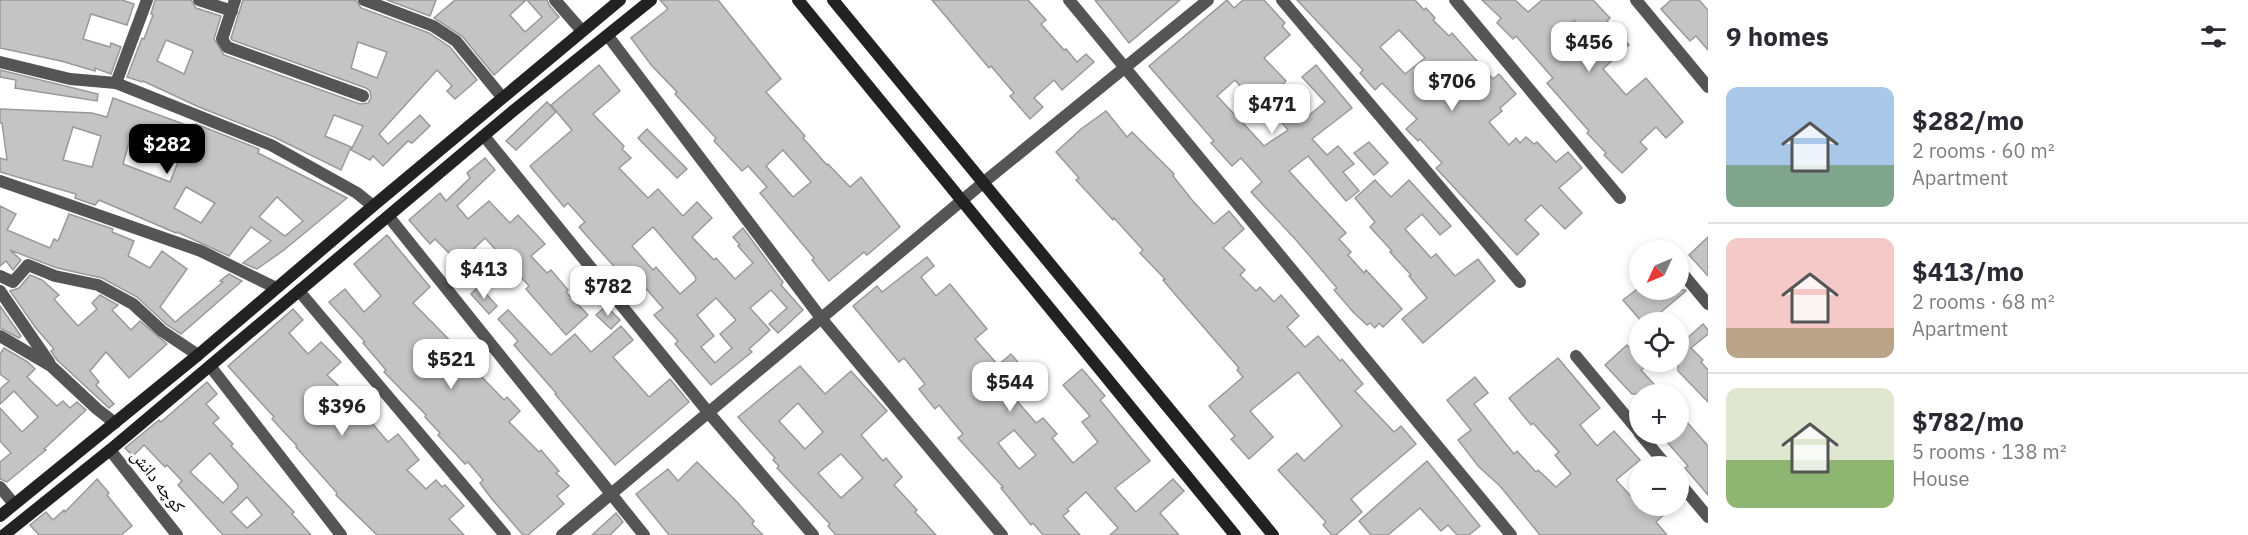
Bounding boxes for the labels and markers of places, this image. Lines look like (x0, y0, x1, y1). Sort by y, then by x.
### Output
pin: $456 (1553, 22, 1625, 73)
pin: $706 (1416, 61, 1488, 112)
pin: $471 (1236, 84, 1308, 135)
pin: $282 (131, 124, 203, 175)
pin: $413 (448, 249, 520, 300)
pin: $782 (572, 266, 644, 317)
pin: $521 (415, 339, 487, 390)
pin: $544 (974, 362, 1046, 413)
pin: $396 (306, 386, 378, 437)

